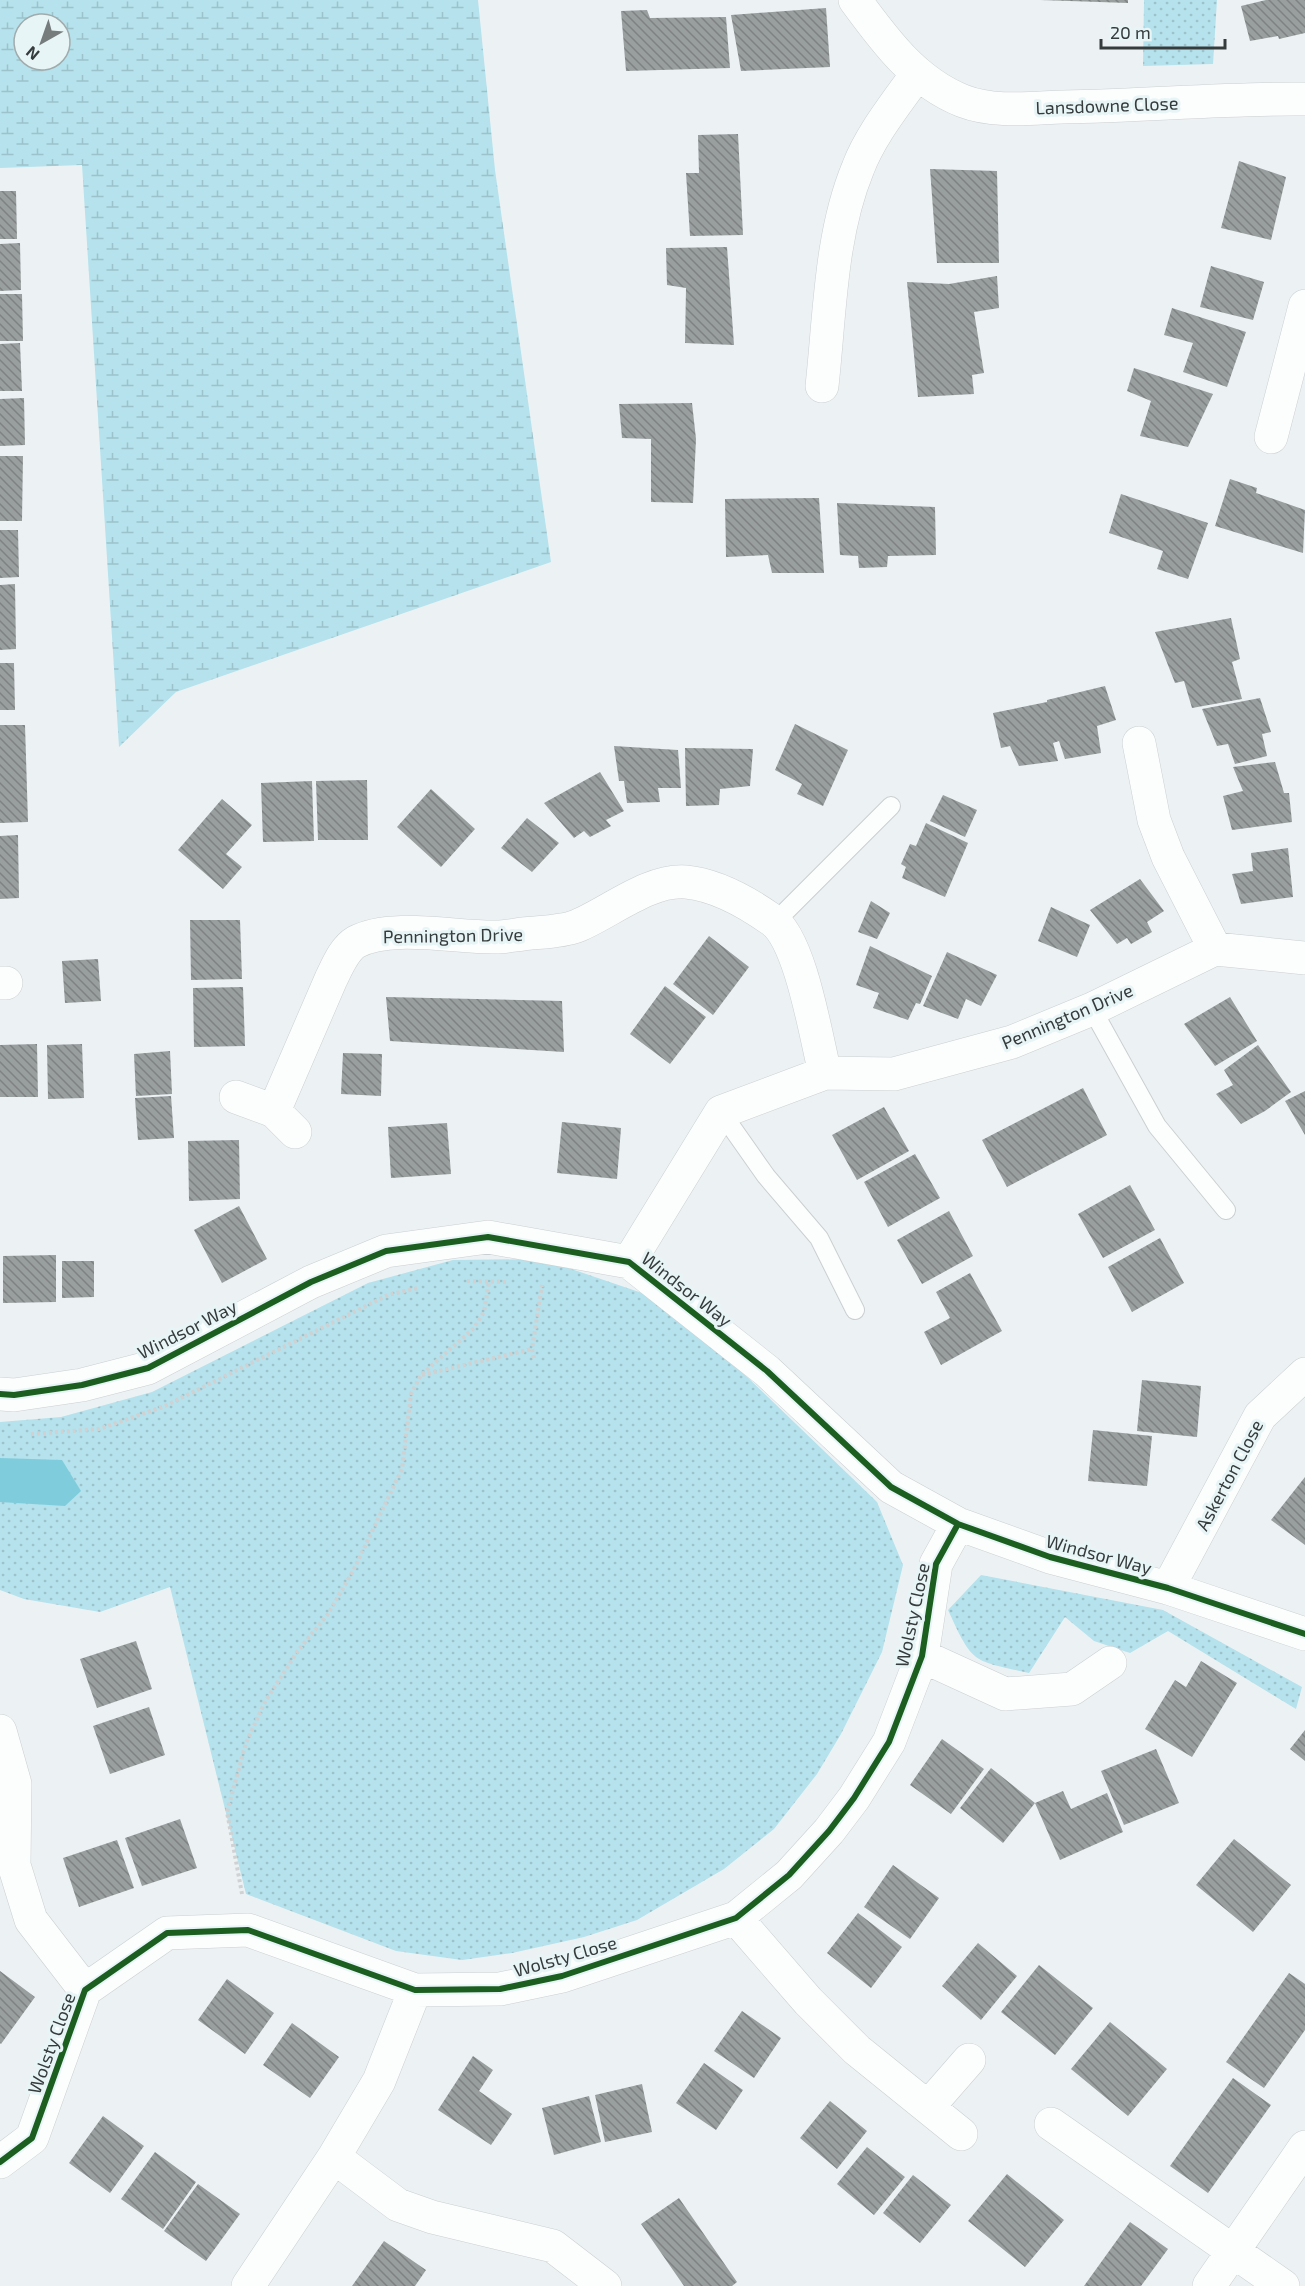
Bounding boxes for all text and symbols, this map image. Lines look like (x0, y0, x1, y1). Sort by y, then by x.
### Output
north arrow (12, 12, 72, 72)
scale bar (1101, 12, 1226, 50)
text: 20 m (1110, 21, 1151, 43)
text: N (22, 43, 43, 65)
street label: Lansdowne Close (1035, 92, 1179, 118)
street label: Pennington Drive (383, 923, 523, 947)
street label: Pennington Drive (998, 978, 1136, 1054)
street label: Windsor Way (637, 1247, 737, 1331)
street label: Windsor Way (134, 1294, 241, 1363)
street label: Askerton Close (1191, 1416, 1267, 1534)
street label: Windsor Way (1044, 1529, 1155, 1579)
street label: Wolsty Close (890, 1561, 934, 1669)
street label: Wolsty Close (511, 1931, 619, 1981)
street label: Wolsty Close (23, 1989, 79, 2097)

